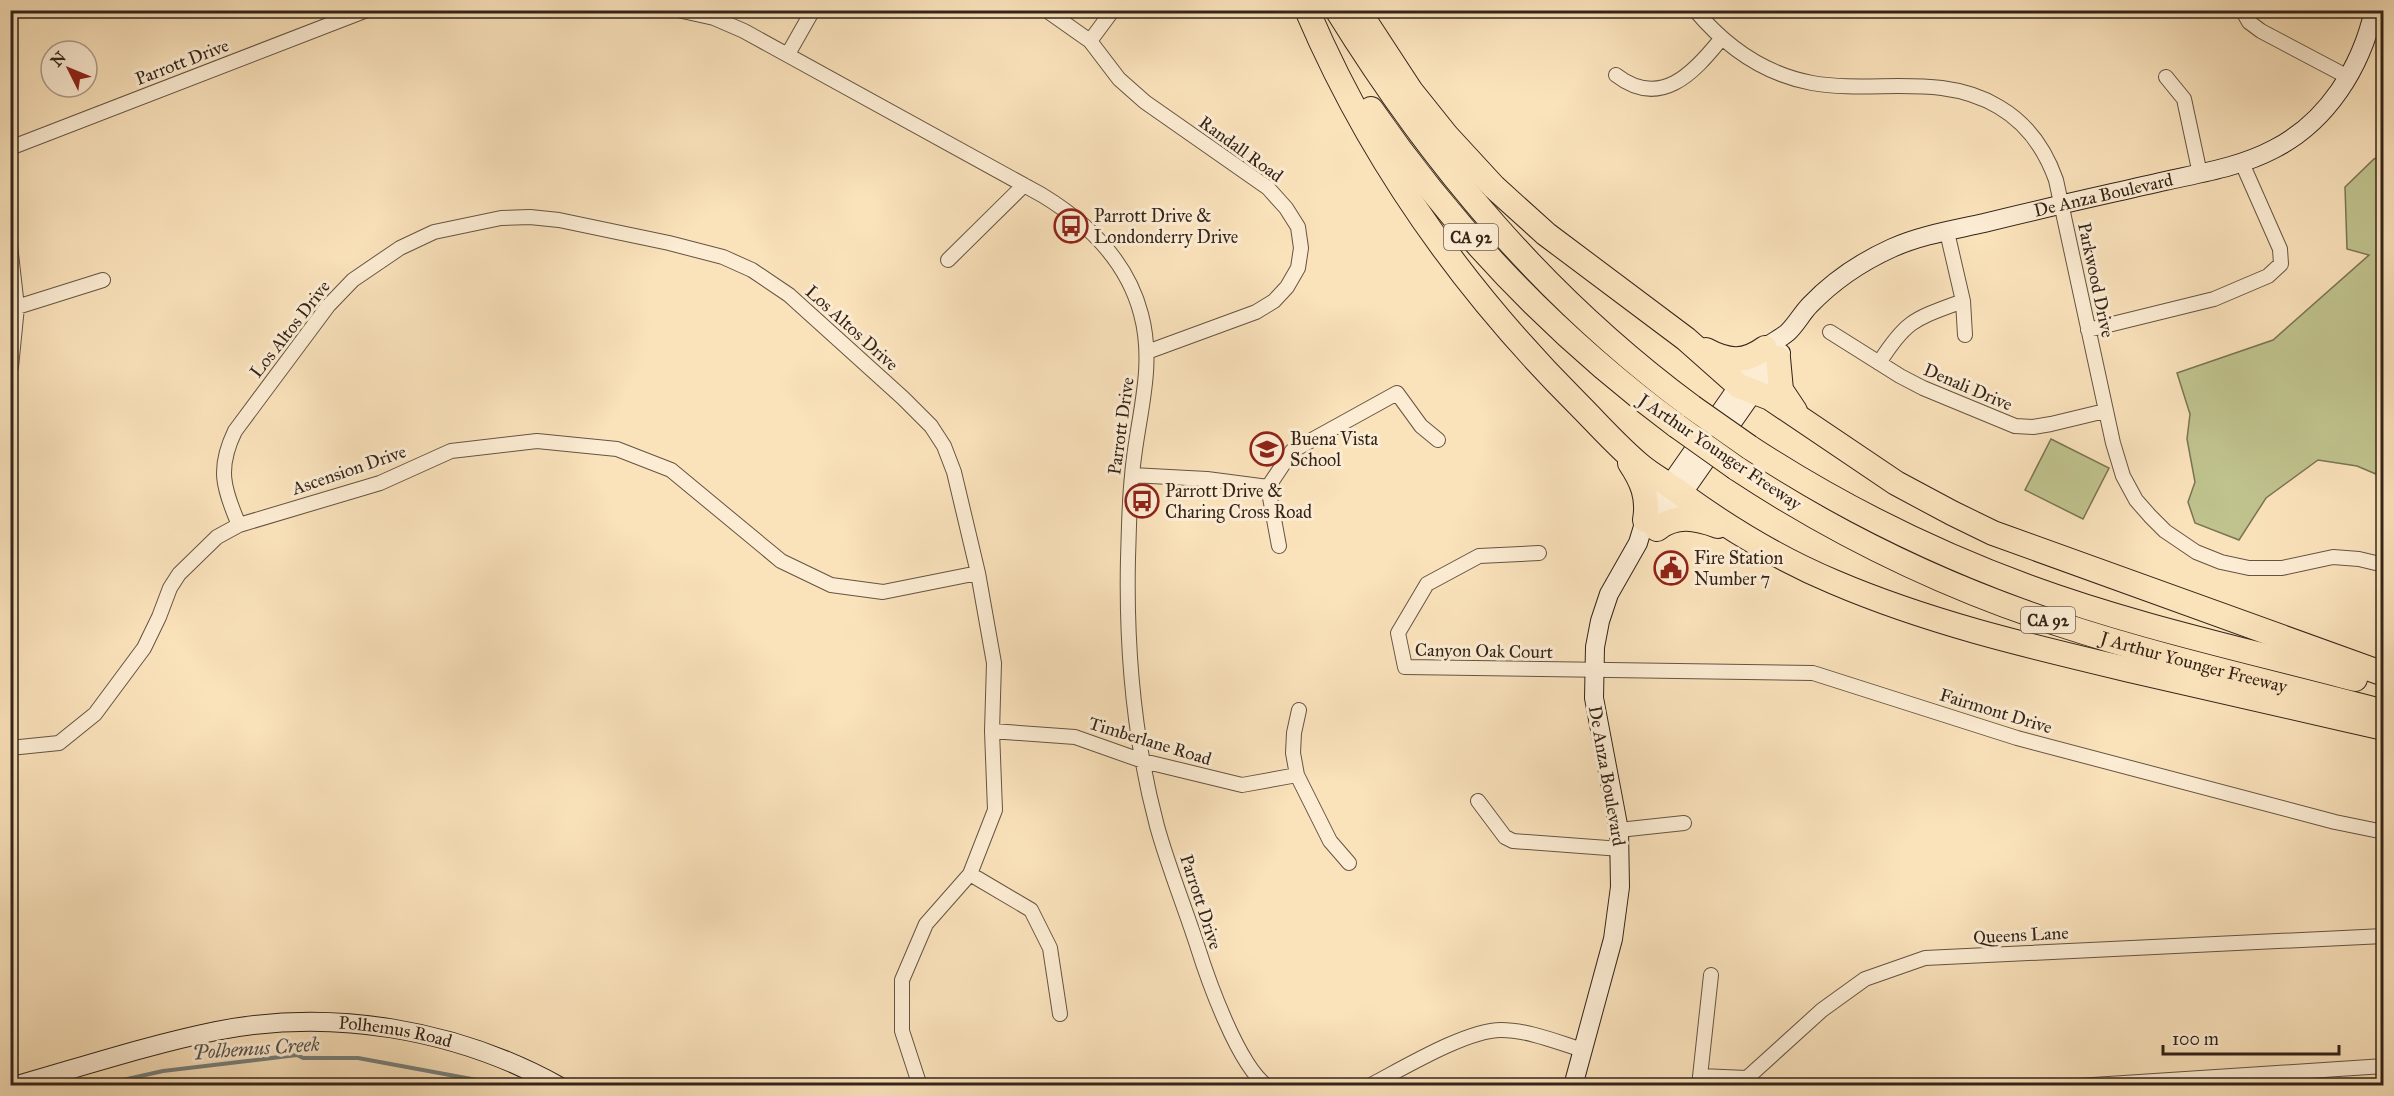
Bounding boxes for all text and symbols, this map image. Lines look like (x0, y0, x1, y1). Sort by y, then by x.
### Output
street label: Parrott Drive (132, 34, 232, 90)
north arrow (39, 39, 99, 99)
text: N (47, 47, 70, 71)
street label: Randall Road (1195, 111, 1287, 187)
street label: De Anza Boulevard (2032, 169, 2175, 222)
place label: Parrott Drive & Londonderry Drive (1094, 205, 1238, 248)
bus stop icon: Parrott Drive & Londonderry Drive (1053, 208, 1089, 244)
street label: Parkwood Drive (2073, 220, 2119, 340)
road number: CA 92 (1444, 224, 1498, 250)
street label: Los Altos Drive (245, 276, 335, 382)
street label: Los Altos Drive (801, 281, 903, 375)
street label: Denali Drive (1920, 358, 2016, 416)
street label: Parrott Drive (1103, 376, 1139, 476)
street label: J Arthur Younger Freeway (1632, 388, 1806, 516)
place label: Buena Vista School (1290, 428, 1379, 471)
school or university icon: Buena Vista School (1249, 431, 1285, 467)
street label: Ascension Drive (288, 440, 409, 500)
place label: Parrott Drive & Charing Cross Road (1165, 480, 1312, 524)
bus stop icon: Parrott Drive & Charing Cross Road (1124, 483, 1160, 519)
place label: Fire Station Number 7 (1694, 547, 1783, 590)
public building icon: Fire Station Number 7 (1653, 550, 1689, 586)
road number: CA 92 (2021, 607, 2075, 633)
street label: J Arthur Younger Freeway (2096, 626, 2290, 698)
street label: Canyon Oak Court (1415, 639, 1554, 663)
street label: Fairmont Drive (1937, 683, 2055, 739)
street label: De Anza Boulevard (1584, 704, 1630, 848)
street label: Timberlane Road (1086, 712, 1214, 770)
street label: Parrott Drive (1175, 852, 1227, 952)
street label: Queens Lane (1973, 922, 2069, 948)
street label: Polhemus Road (338, 1012, 455, 1052)
scale bar (2163, 1018, 2338, 1056)
text: 100 m (2172, 1028, 2219, 1050)
water label: Polhemus Creek (192, 1032, 320, 1064)

